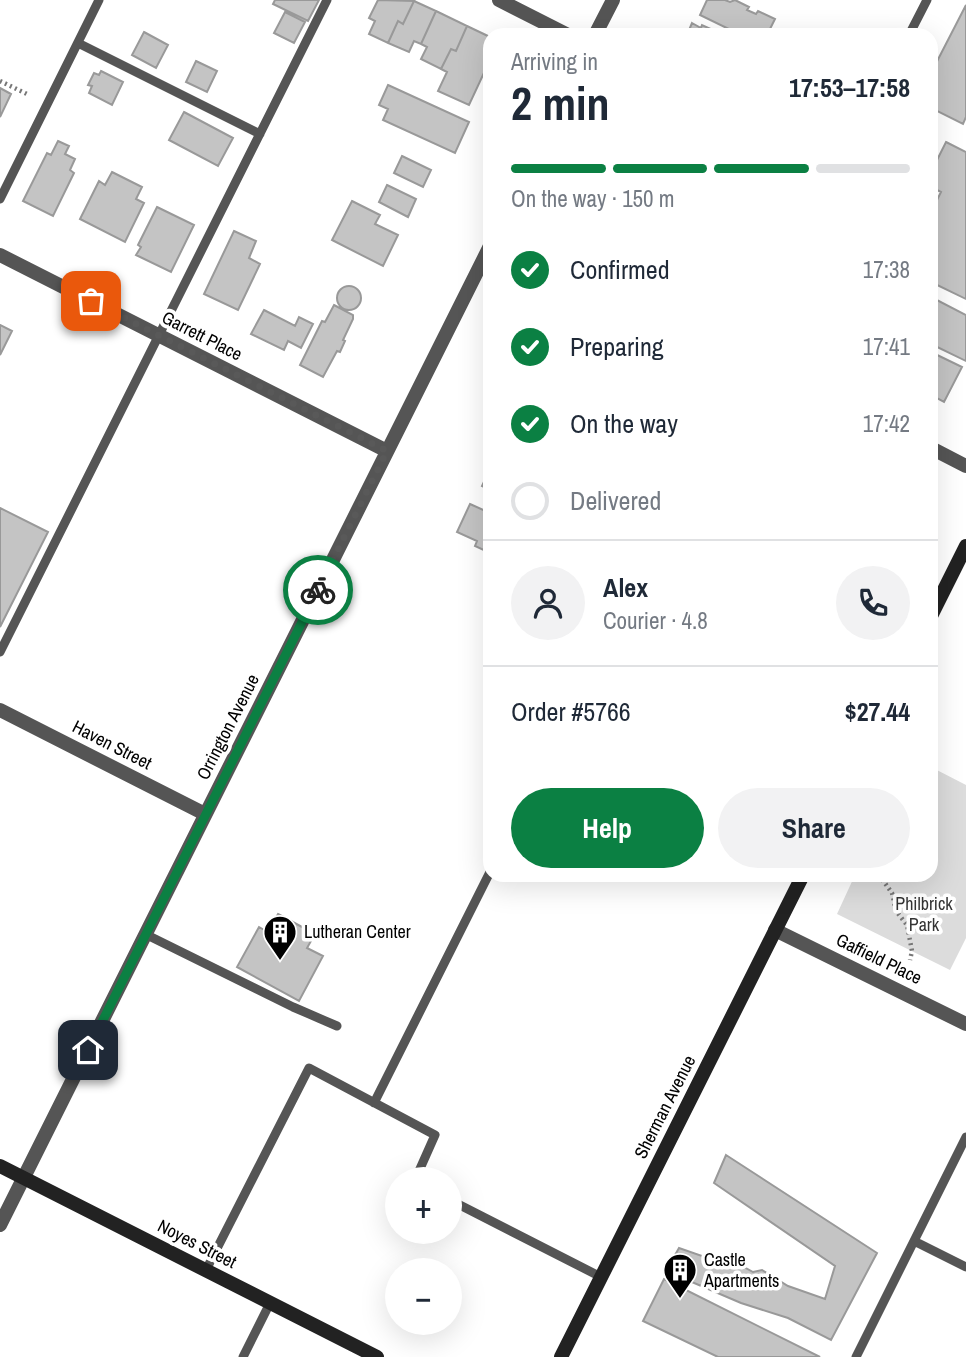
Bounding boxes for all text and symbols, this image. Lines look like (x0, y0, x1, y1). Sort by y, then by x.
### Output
text: Arriving in (511, 46, 598, 77)
text: 17:53–17:58 (789, 70, 910, 105)
text: 2 min (511, 72, 610, 134)
text: On the way · 150 m (511, 183, 675, 214)
icon: check (511, 251, 549, 289)
text: Confirmed (570, 252, 670, 287)
text: 17:38 (863, 254, 910, 285)
pin (61, 271, 121, 331)
icon: bag (72, 282, 110, 320)
street label: Garrett Place (158, 305, 247, 366)
icon: check (511, 328, 549, 366)
text: Preparing (570, 329, 664, 364)
text: 17:41 (863, 331, 910, 362)
icon: check (511, 405, 549, 443)
text: On the way (570, 406, 678, 441)
text: 17:42 (863, 408, 910, 439)
text: Delivered (570, 483, 661, 518)
courier (283, 555, 353, 625)
button: person (511, 566, 585, 640)
button: phone (836, 566, 910, 640)
text: Alex (603, 570, 648, 605)
icon: bike (299, 571, 337, 609)
text: Courier · 4.8 (603, 605, 708, 636)
street label: Orrington Avenue (190, 670, 265, 784)
text: Order #5766 (511, 694, 631, 729)
text: $27.44 (845, 694, 910, 729)
street label: Haven Street (68, 714, 156, 775)
button: Help (511, 788, 704, 868)
button: Share (718, 788, 910, 868)
park label: Philbrick Park (895, 891, 953, 937)
building icon: Lutheran Center (261, 913, 299, 962)
place label: Lutheran Center (304, 919, 411, 944)
street label: Gaffield Place (832, 927, 926, 990)
pin (58, 1020, 118, 1080)
icon: home (69, 1031, 107, 1069)
street label: Sherman Avenue (628, 1051, 701, 1163)
map controls (385, 1167, 462, 1335)
button: + (385, 1167, 462, 1244)
street label: Noyes Street (154, 1213, 241, 1274)
place label: Castle Apartments (703, 1247, 779, 1293)
building icon: Castle Apartments (661, 1251, 699, 1300)
button: − (385, 1258, 462, 1335)

